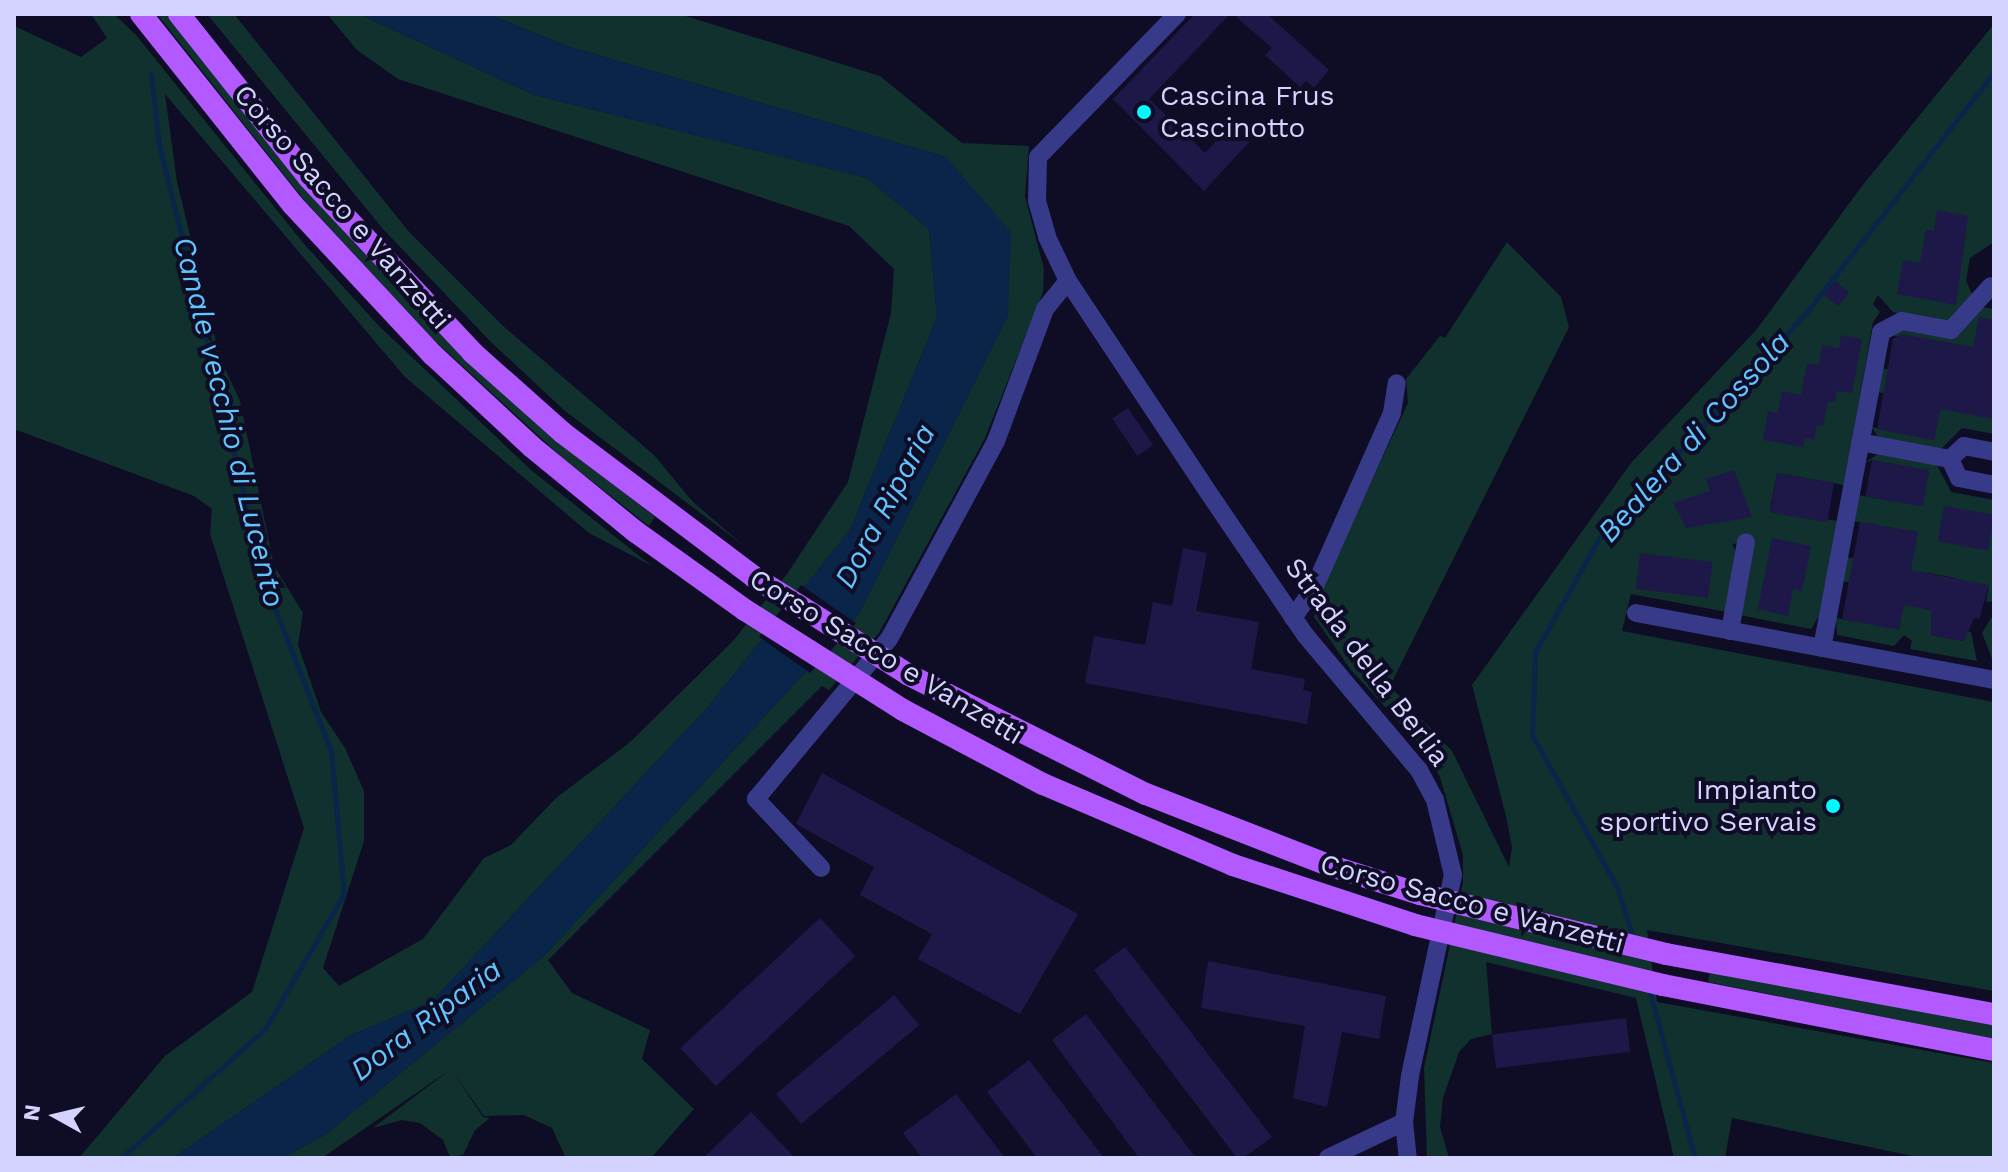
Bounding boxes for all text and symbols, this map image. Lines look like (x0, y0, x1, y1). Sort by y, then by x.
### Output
street label: Corso Sacco e Vanzetti (226, 77, 458, 337)
place label: Cascina Frus Cascinotto (1160, 79, 1335, 145)
marker: Cascina Frus Cascinotto (1135, 103, 1153, 121)
water label: Canale vecchio di Lucento (165, 233, 293, 611)
water label: Bealera di Cossola (1590, 325, 1798, 549)
water label: Dora Riparia (827, 418, 943, 594)
street label: Strada della Berlia (1277, 551, 1457, 773)
street label: Corso Sacco e Vanzetti (743, 562, 1029, 752)
place label: Impianto sportivo Servais (1599, 773, 1817, 839)
marker: Impianto sportivo Servais (1824, 797, 1842, 815)
street label: Corso Sacco e Vanzetti (1316, 847, 1628, 961)
water label: Dora Riparia (343, 951, 509, 1089)
north arrow (16, 1076, 96, 1156)
text: N (18, 1103, 45, 1122)

